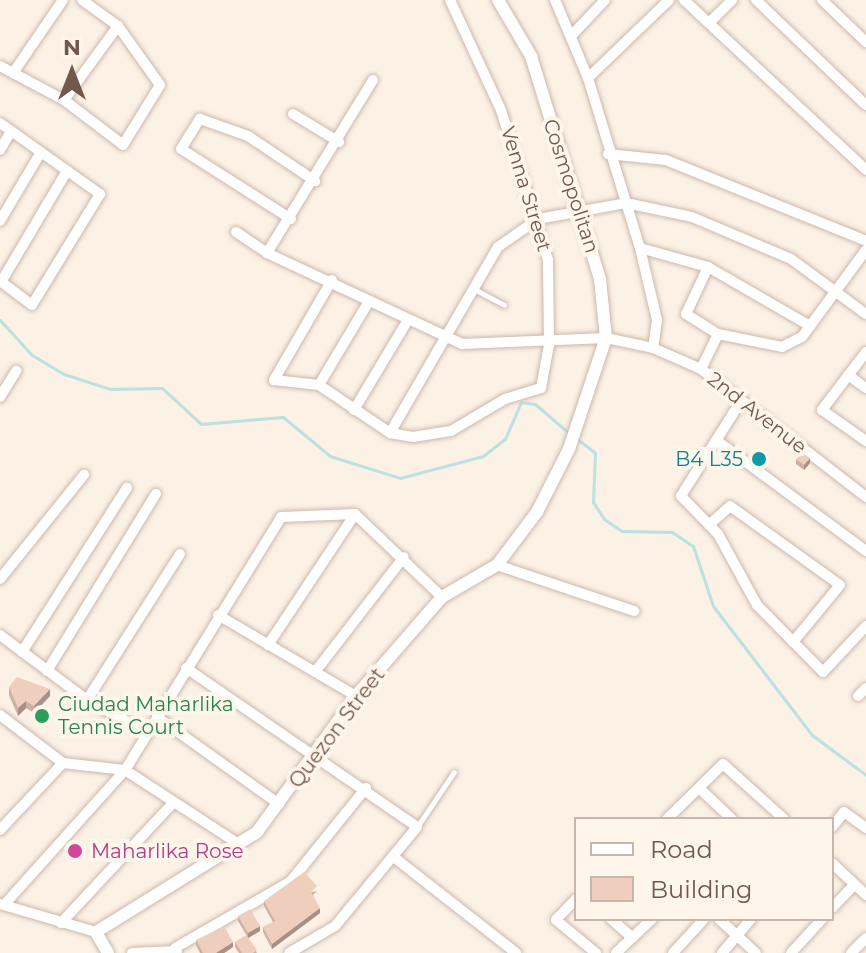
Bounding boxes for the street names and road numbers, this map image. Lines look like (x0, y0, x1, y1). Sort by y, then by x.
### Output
street label: Cosmopolitan (538, 116, 604, 256)
street label: Venna Street (496, 124, 556, 254)
street label: 2nd Avenue (703, 367, 811, 459)
street label: Quezon Street (284, 663, 390, 793)

